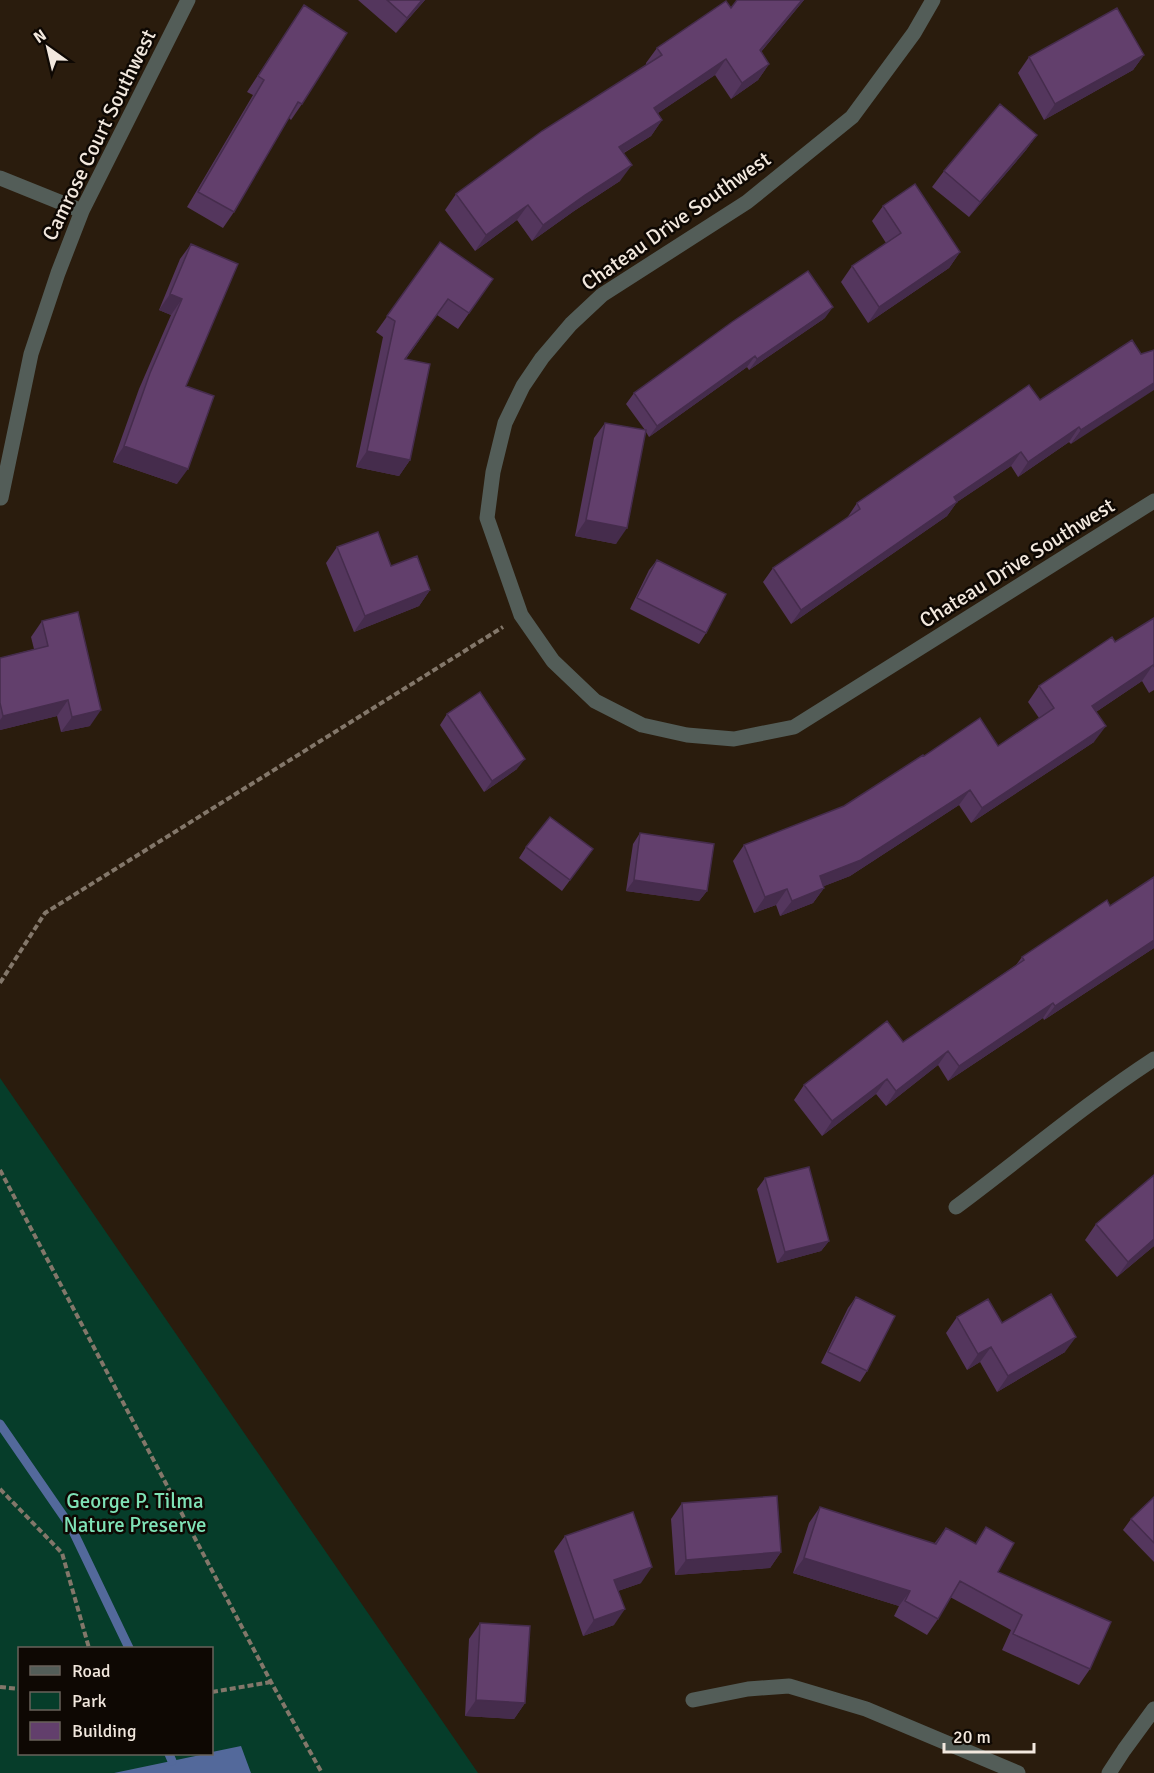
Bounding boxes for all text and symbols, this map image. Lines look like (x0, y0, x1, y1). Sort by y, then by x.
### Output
north arrow (18, 18, 78, 78)
text: N (30, 25, 50, 48)
street label: Camrose Court Southwest (36, 25, 162, 245)
street label: Chateau Drive Southwest (576, 146, 776, 296)
street label: Chateau Drive Southwest (915, 492, 1119, 634)
park label: George P. Tilma Nature Preserve (63, 1488, 207, 1538)
legend (18, 1647, 213, 1755)
text: Road (72, 1660, 111, 1682)
text: Park (72, 1690, 107, 1712)
scale bar (944, 1716, 1034, 1754)
text: Building (72, 1720, 136, 1742)
text: 20 m (953, 1726, 991, 1748)

